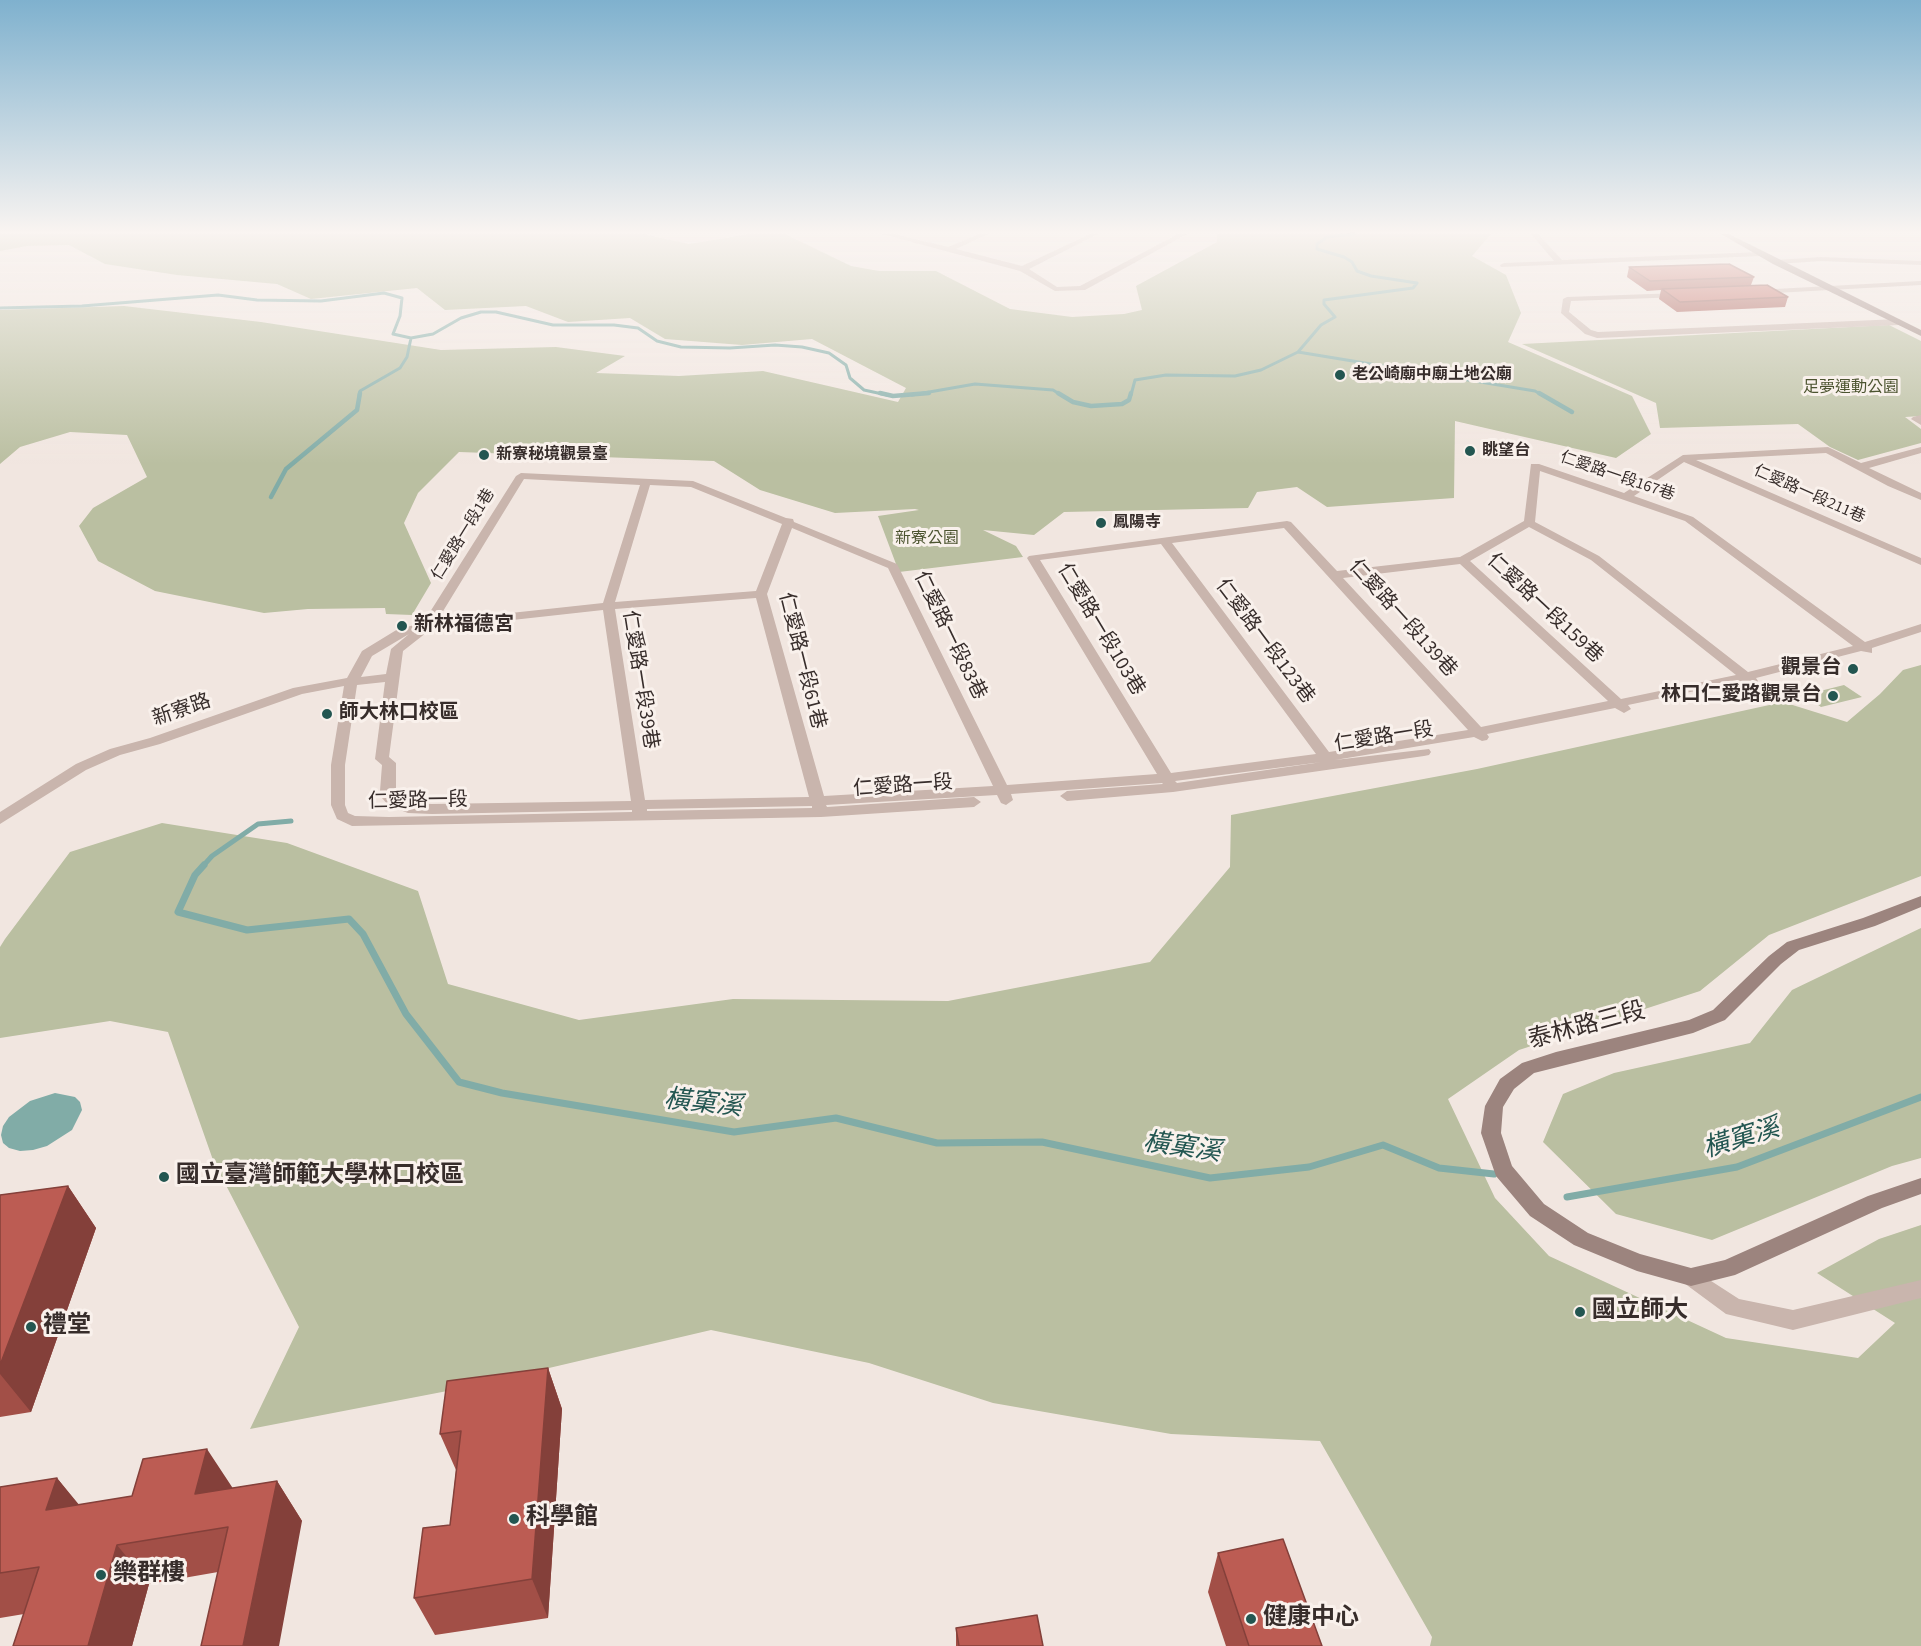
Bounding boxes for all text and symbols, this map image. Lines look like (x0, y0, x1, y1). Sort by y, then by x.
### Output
place label: 老公崎廟中廟土地公廟 (1352, 365, 1512, 385)
marker: 老公崎廟中廟土地公廟 (1333, 368, 1347, 382)
park label: 足夢運動公園 (1803, 378, 1899, 398)
place label: 眺望台 (1482, 441, 1530, 461)
marker: 眺望台 (1463, 444, 1477, 458)
place label: 新寮秘境觀景臺 (496, 445, 608, 465)
marker: 新寮秘境觀景臺 (477, 448, 491, 462)
street label: 仁愛路一段167巷 (1557, 448, 1677, 506)
street label: 仁愛路一段211巷 (1750, 462, 1868, 528)
street label: 仁愛路一段1巷 (428, 486, 500, 584)
place label: 鳳陽寺 (1113, 513, 1161, 533)
marker: 鳳陽寺 (1094, 516, 1108, 530)
park label: 新寮公園 (895, 529, 959, 549)
street label: 仁愛路一段159巷 (1481, 549, 1607, 669)
street label: 仁愛路一段139巷 (1343, 555, 1461, 683)
street label: 仁愛路一段103巷 (1051, 560, 1149, 700)
street label: 仁愛路一段83巷 (908, 568, 990, 704)
street label: 仁愛路一段123巷 (1209, 575, 1319, 709)
street label: 仁愛路一段61巷 (772, 590, 830, 732)
street label: 仁愛路一段39巷 (616, 609, 662, 751)
place label: 新林福德宮 (414, 614, 514, 638)
marker: 新林福德宮 (395, 619, 409, 633)
place label: 觀景台 (1781, 657, 1841, 681)
marker: 觀景台 (1846, 662, 1860, 676)
place label: 林口仁愛路觀景台 (1661, 684, 1821, 708)
marker: 林口仁愛路觀景台 (1826, 689, 1840, 703)
street label: 新寮路 (150, 690, 214, 732)
place label: 師大林口校區 (339, 702, 459, 726)
marker: 師大林口校區 (320, 707, 334, 721)
street label: 仁愛路一段 (1333, 718, 1435, 758)
street label: 仁愛路一段 (852, 772, 954, 802)
street label: 仁愛路一段 (368, 789, 468, 815)
street label: 泰林路三段 (1525, 998, 1649, 1056)
water label: 橫窠溪 (663, 1085, 743, 1125)
water label: 橫窠溪 (1700, 1114, 1784, 1166)
water label: 橫窠溪 (1141, 1128, 1223, 1170)
place label: 國立臺灣師範大學林口校區 (176, 1163, 464, 1191)
marker: 國立臺灣師範大學林口校區 (157, 1170, 171, 1184)
place label: 國立師大 (1592, 1298, 1688, 1326)
marker: 國立師大 (1573, 1305, 1587, 1319)
place label: 禮堂 (43, 1313, 91, 1341)
marker: 禮堂 (24, 1320, 38, 1334)
place label: 科學館 (526, 1505, 598, 1533)
marker: 科學館 (507, 1512, 521, 1526)
place label: 樂群樓 (113, 1561, 185, 1589)
marker: 樂群樓 (94, 1568, 108, 1582)
place label: 健康中心 (1263, 1605, 1359, 1633)
marker: 健康中心 (1244, 1612, 1258, 1626)

